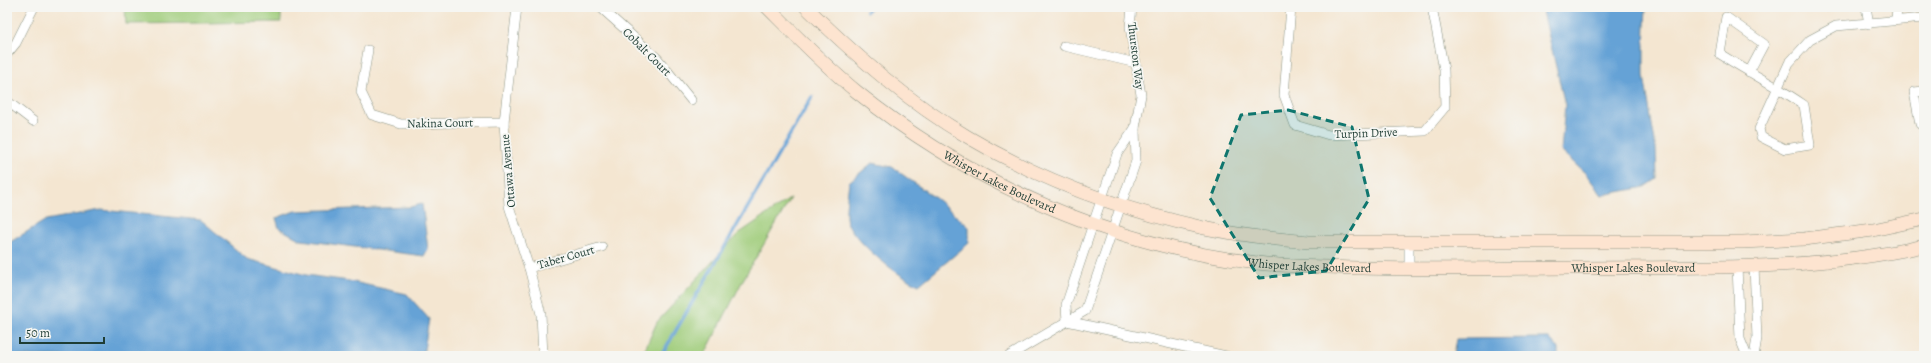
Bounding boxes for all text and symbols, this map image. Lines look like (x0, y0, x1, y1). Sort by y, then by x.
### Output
street label: Thurston Way (1124, 21, 1148, 91)
street label: Cobalt Court (619, 24, 675, 80)
street label: Nakina Court (407, 114, 473, 132)
street label: Turpin Drive (1334, 124, 1398, 142)
street label: Ottawa Avenue (497, 134, 519, 208)
street label: Whisper Lakes Boulevard (940, 146, 1059, 217)
street label: Taber Court (536, 241, 596, 273)
street label: Whisper Lakes Boulevard (1246, 254, 1372, 276)
street label: Whisper Lakes Boulevard (1570, 260, 1696, 276)
scale bar (20, 319, 104, 345)
text: 50 m (26, 325, 50, 341)

